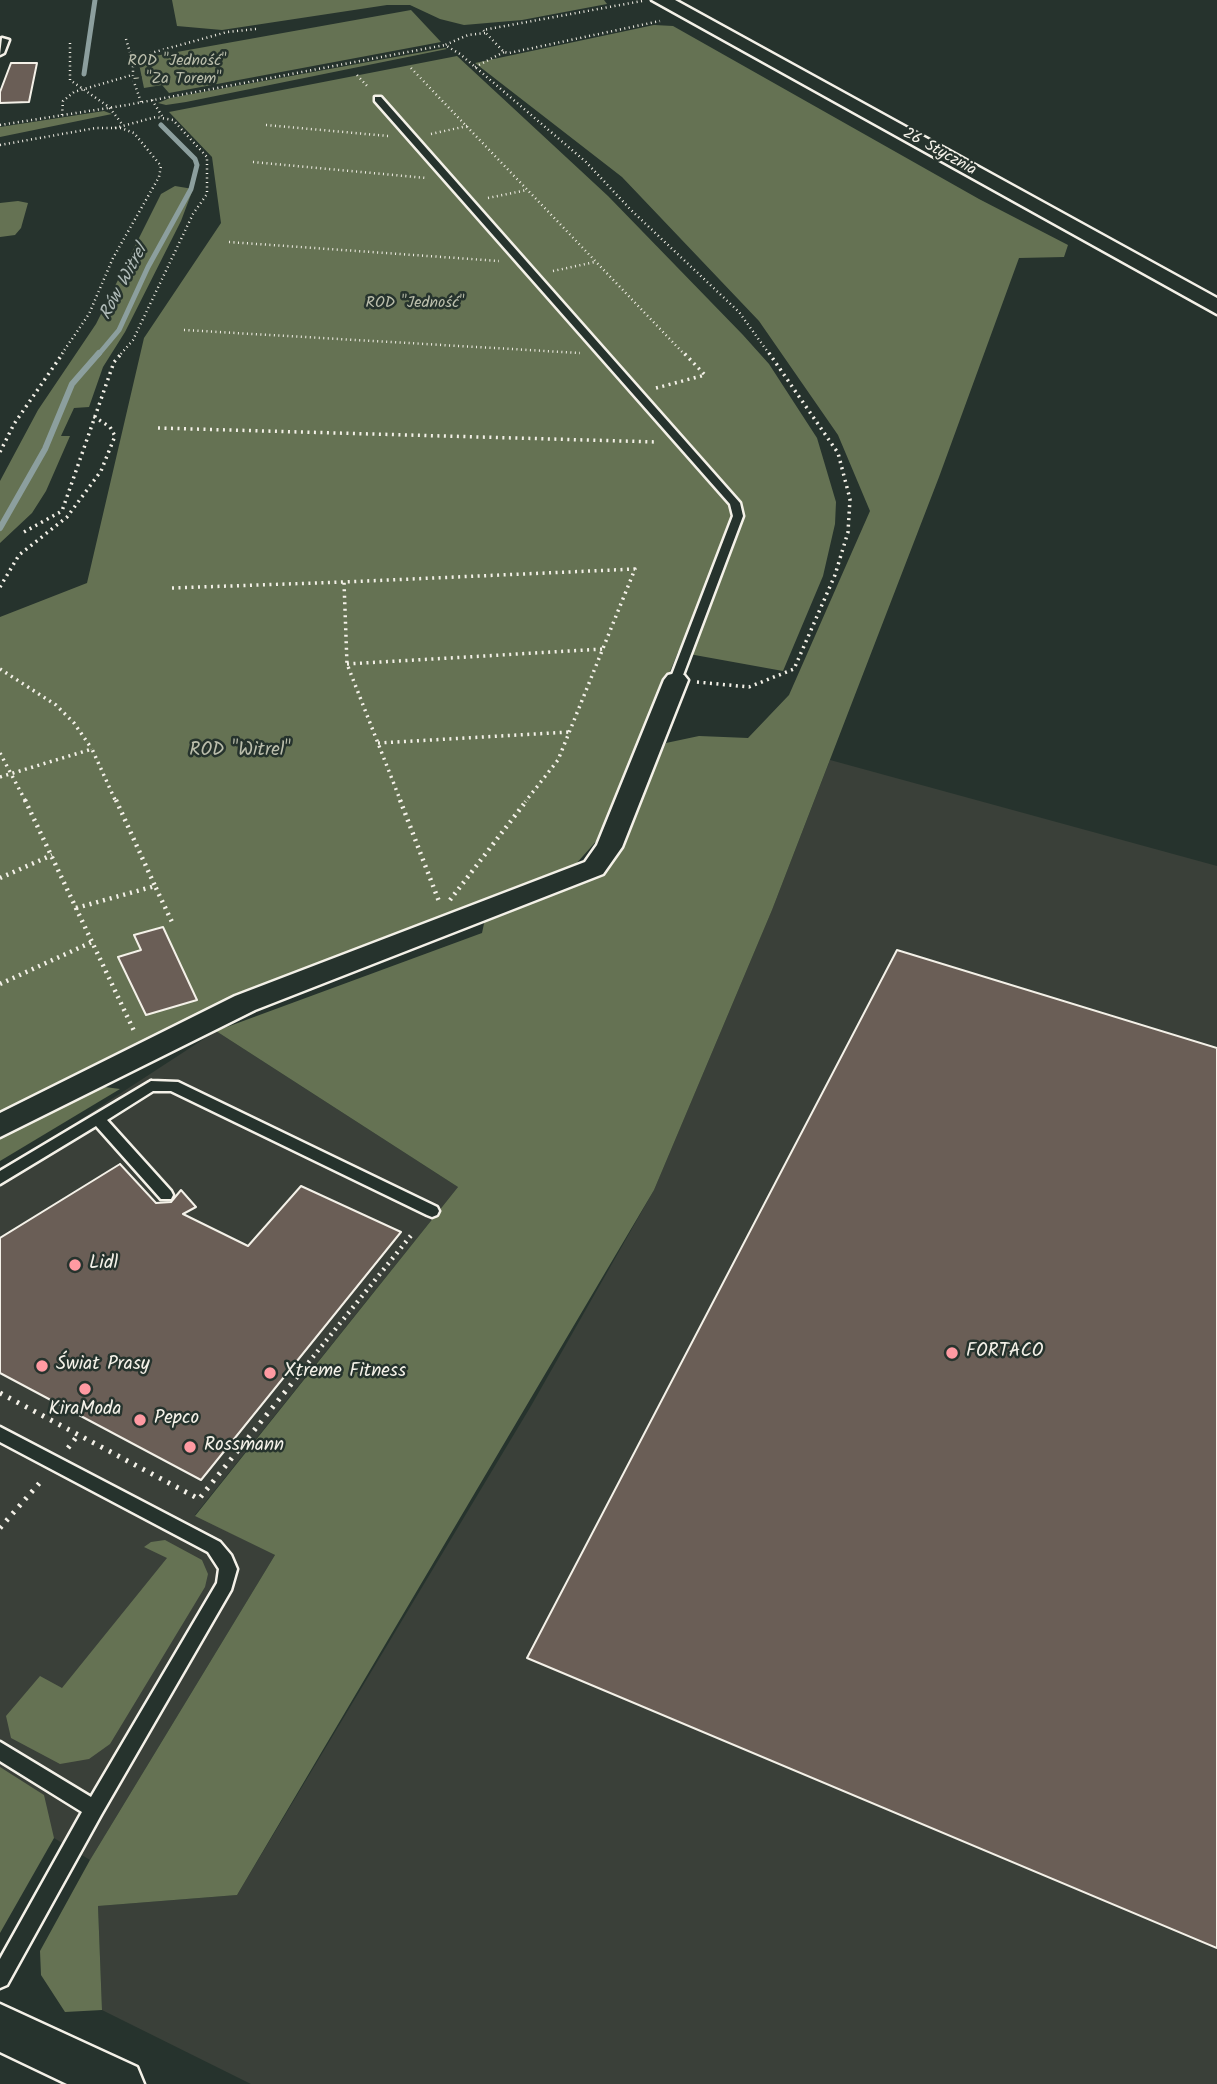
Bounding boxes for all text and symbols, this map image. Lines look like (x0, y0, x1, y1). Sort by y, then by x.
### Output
park label: ROD "Jedność" - "Za Torem" (128, 52, 226, 90)
street label: 26 Stycznia (899, 125, 979, 181)
water label: Rów Witrel (96, 242, 154, 324)
park label: ROD "Jedność" (366, 294, 464, 314)
park label: ROD "Witrel" (189, 741, 291, 763)
place label: Lidl (89, 1254, 118, 1276)
marker: Lidl (67, 1257, 83, 1273)
place label: FORTACO (966, 1342, 1043, 1364)
marker: FORTACO (944, 1345, 960, 1361)
place label: Świat Prasy (56, 1355, 150, 1377)
marker: Świat Prasy (34, 1358, 50, 1374)
place label: Xtreme Fitness (284, 1362, 406, 1384)
marker: Xtreme Fitness (262, 1365, 278, 1381)
marker: KiraModa (77, 1381, 93, 1397)
place label: KiraModa (49, 1400, 121, 1422)
place label: Pepco (154, 1409, 199, 1431)
marker: Pepco (132, 1412, 148, 1428)
place label: Rossmann (204, 1436, 284, 1458)
marker: Rossmann (182, 1439, 198, 1455)

